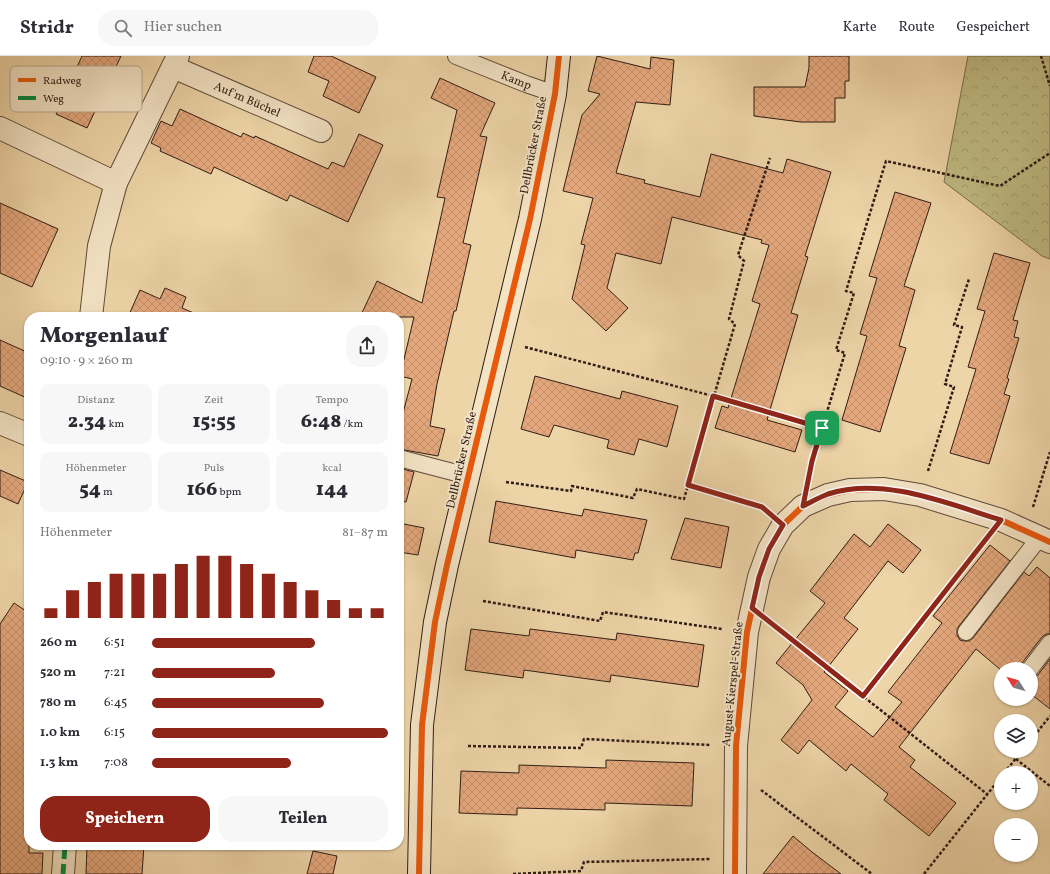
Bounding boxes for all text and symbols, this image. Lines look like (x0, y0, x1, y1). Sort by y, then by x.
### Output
search box (98, 10, 378, 46)
text: Stridr (20, 15, 74, 41)
icon: search (112, 17, 134, 39)
text: Hier suchen (144, 17, 222, 38)
text: Karte (843, 18, 877, 37)
text: Route (899, 18, 935, 37)
text: Gespeichert (957, 18, 1030, 37)
legend (10, 66, 142, 112)
street label: Kamp (498, 68, 534, 94)
text: Radweg (43, 74, 82, 89)
street label: Auf'm Büchel (211, 79, 283, 122)
text: Weg (43, 92, 64, 107)
street label: Dellbrücker Straße (517, 95, 551, 195)
text: Morgenlauf (40, 321, 167, 352)
button: share (346, 325, 388, 367)
text: 09:10 · 9 × 260 m (40, 352, 133, 370)
text: Distanz (77, 393, 115, 408)
text: Zeit (204, 393, 224, 408)
text: Tempo (316, 393, 348, 408)
text: 2.34 (68, 408, 106, 436)
text: 15:55 (192, 408, 236, 436)
text: 6:48 (301, 408, 341, 436)
street label: Dellbrücker Straße (443, 410, 481, 510)
pin (805, 411, 839, 445)
text: km (106, 417, 124, 432)
text: /km (341, 417, 363, 432)
icon: arrive (811, 417, 833, 439)
text: Höhenmeter (66, 461, 126, 476)
text: Puls (204, 461, 224, 476)
text: kcal (322, 461, 342, 476)
text: 54 (79, 476, 101, 504)
text: 166 (186, 476, 217, 504)
text: 144 (316, 476, 348, 504)
text: m (101, 485, 113, 500)
text: bpm (217, 485, 242, 500)
text: Höhenmeter (40, 524, 112, 542)
text: 81–87 m (342, 524, 388, 542)
street label: August-Kierspel-Straße (718, 621, 748, 747)
text: 260 m (40, 634, 77, 652)
text: 6:51 (104, 634, 125, 652)
north arrow (994, 662, 1038, 706)
map controls (994, 662, 1038, 862)
text: 520 m (40, 664, 76, 682)
text: 7:21 (104, 664, 125, 682)
text: 780 m (40, 694, 76, 712)
text: 6:45 (104, 694, 127, 712)
button: layers (994, 714, 1038, 758)
text: 1.0 km (40, 724, 80, 742)
text: 6:15 (104, 724, 125, 742)
text: 1.3 km (40, 754, 78, 772)
text: 7:08 (104, 754, 128, 772)
button: + (994, 766, 1038, 810)
button: Speichern (40, 796, 210, 842)
button: Teilen (218, 796, 388, 842)
button: − (994, 818, 1038, 862)

